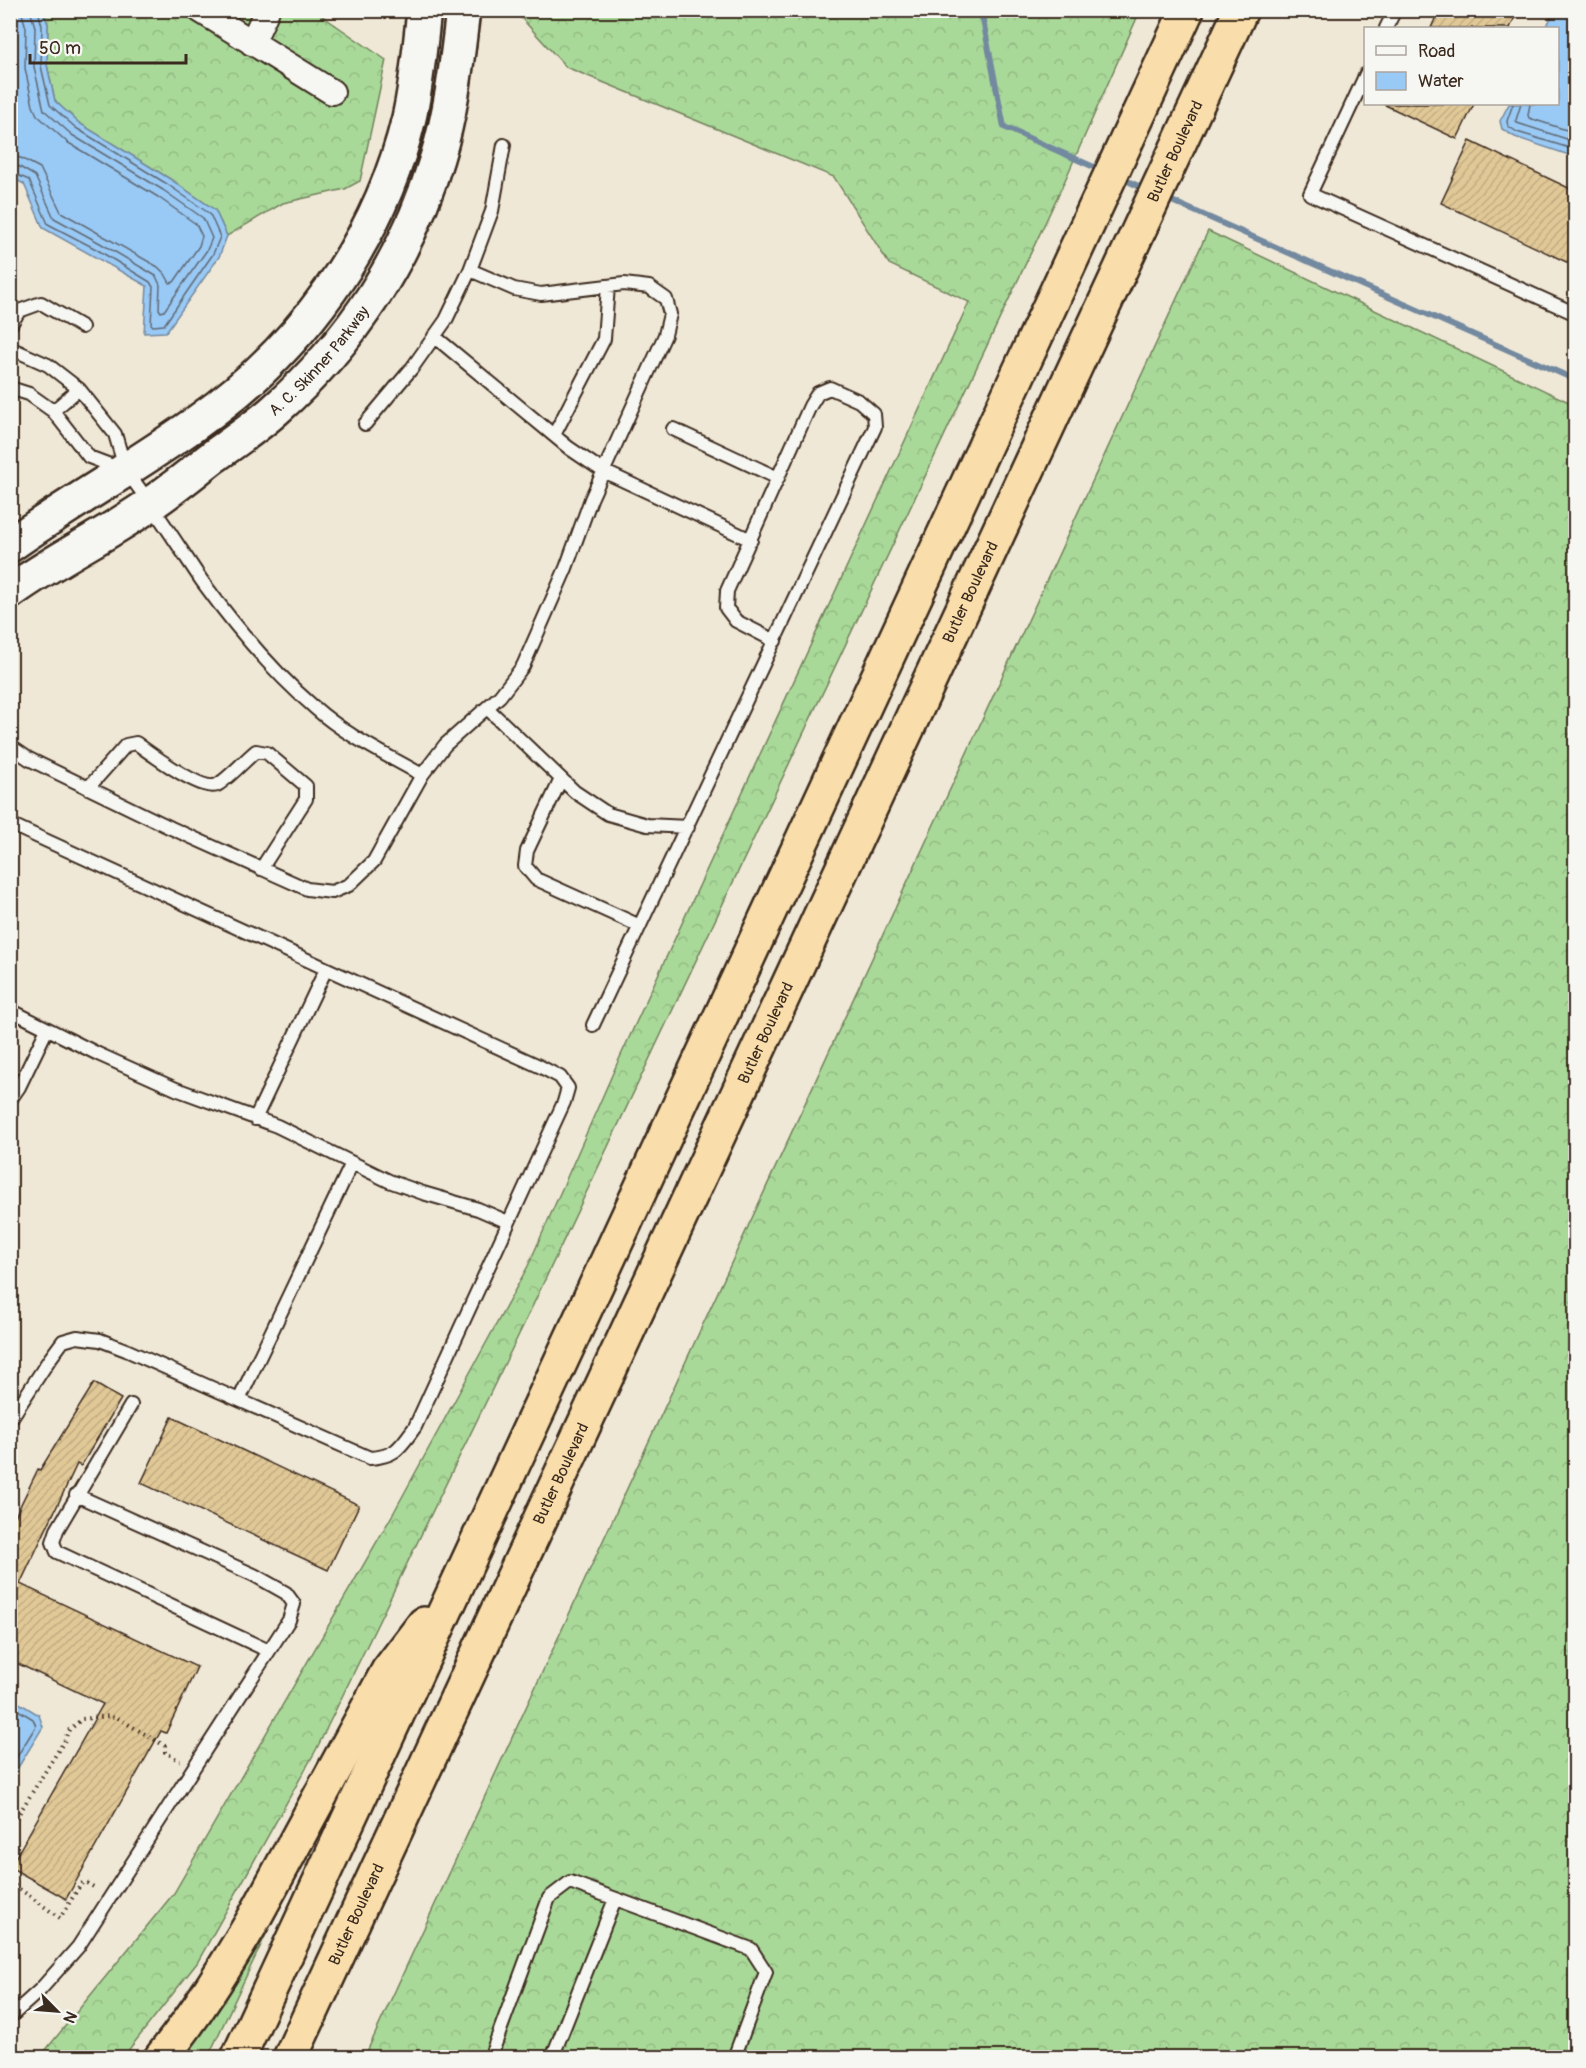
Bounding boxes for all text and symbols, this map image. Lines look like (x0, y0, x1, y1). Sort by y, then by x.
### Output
scale bar (30, 27, 186, 65)
legend (1364, 27, 1559, 105)
text: 50 m (39, 37, 81, 60)
text: Road (1418, 40, 1455, 63)
text: Water (1418, 70, 1464, 93)
street label: Butler Boulevard (1143, 98, 1207, 206)
street label: A. C. Skinner Parkway (265, 302, 374, 421)
street label: Butler Boulevard (938, 538, 1003, 646)
street label: Butler Boulevard (734, 979, 798, 1087)
street label: Butler Boulevard (529, 1420, 593, 1528)
street label: Butler Boulevard (324, 1861, 389, 1969)
north arrow (27, 1981, 87, 2041)
text: N (58, 2008, 81, 2026)

